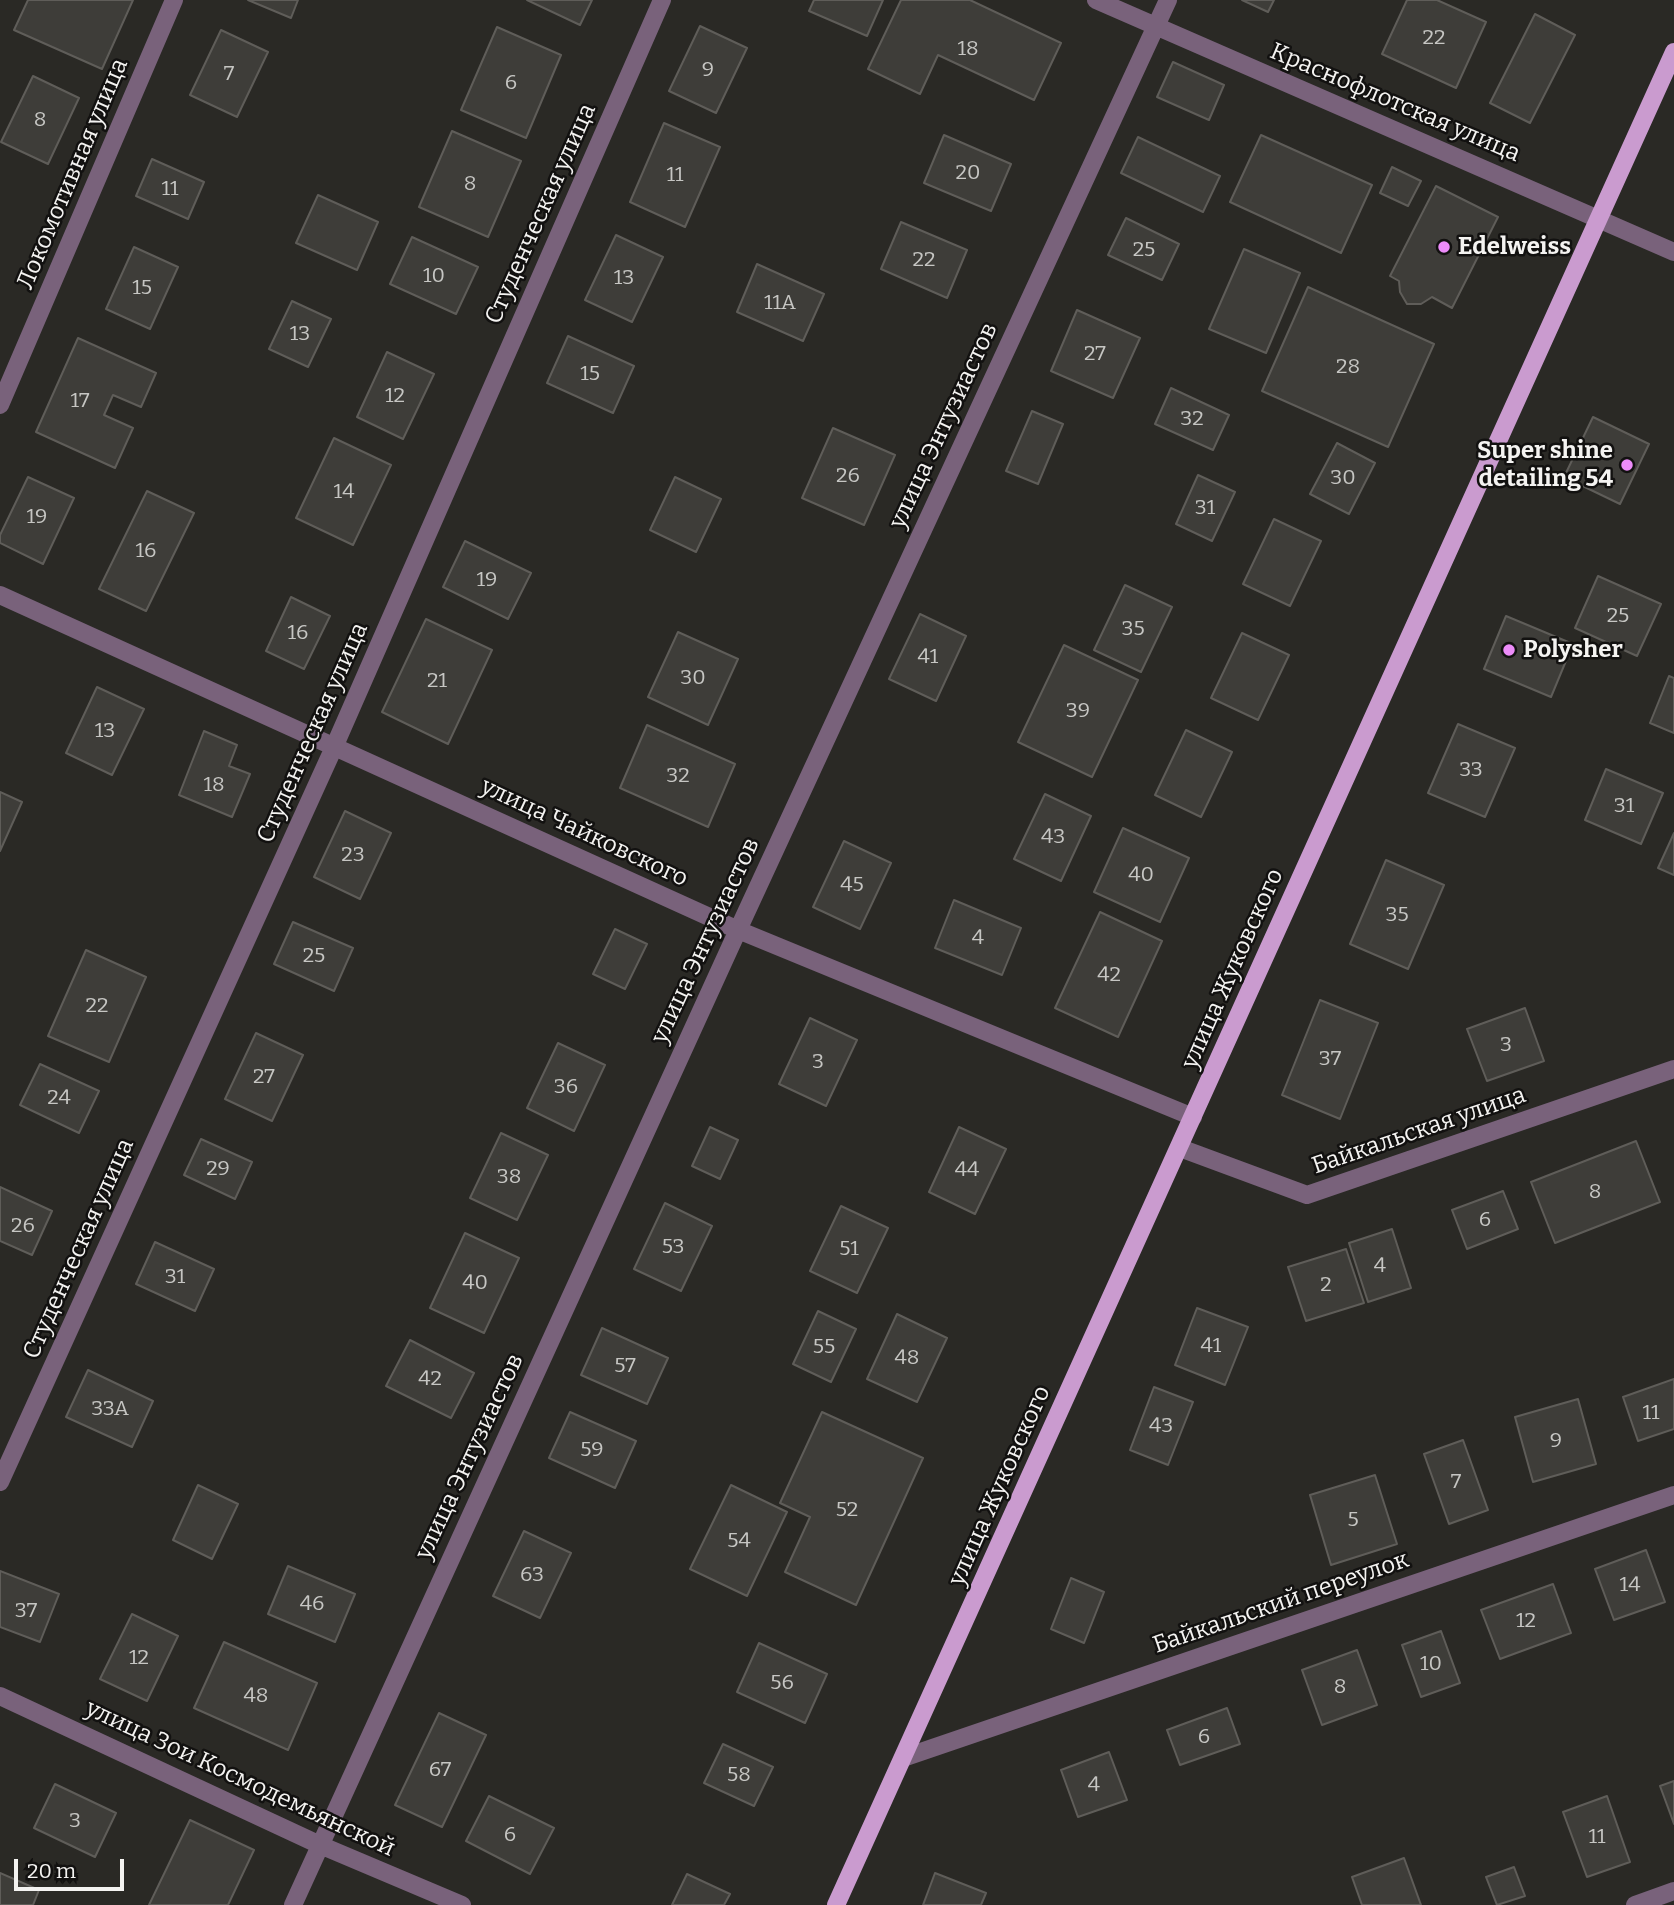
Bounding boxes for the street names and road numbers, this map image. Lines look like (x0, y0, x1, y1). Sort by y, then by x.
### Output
street label: Краснофлотская улица (1266, 37, 1524, 169)
street label: Локомотивная улица (11, 54, 135, 294)
street label: Студенческая улица (479, 99, 603, 329)
street label: улица Энтузиастов (884, 319, 1004, 533)
street label: Студенческая улица (251, 618, 375, 848)
street label: улица Чайковского (476, 772, 692, 894)
street label: улица Энтузиастов (646, 834, 766, 1048)
street label: улица Жуковского (1176, 865, 1290, 1073)
street label: Байкальская улица (1308, 1081, 1530, 1181)
street label: Студенческая улица (17, 1134, 141, 1364)
street label: улица Энтузиастов (410, 1350, 530, 1564)
street label: улица Жуковского (943, 1382, 1057, 1590)
street label: Байкальский переулок (1149, 1546, 1413, 1660)
street label: улица Зои Космодемьянской (81, 1694, 399, 1864)

